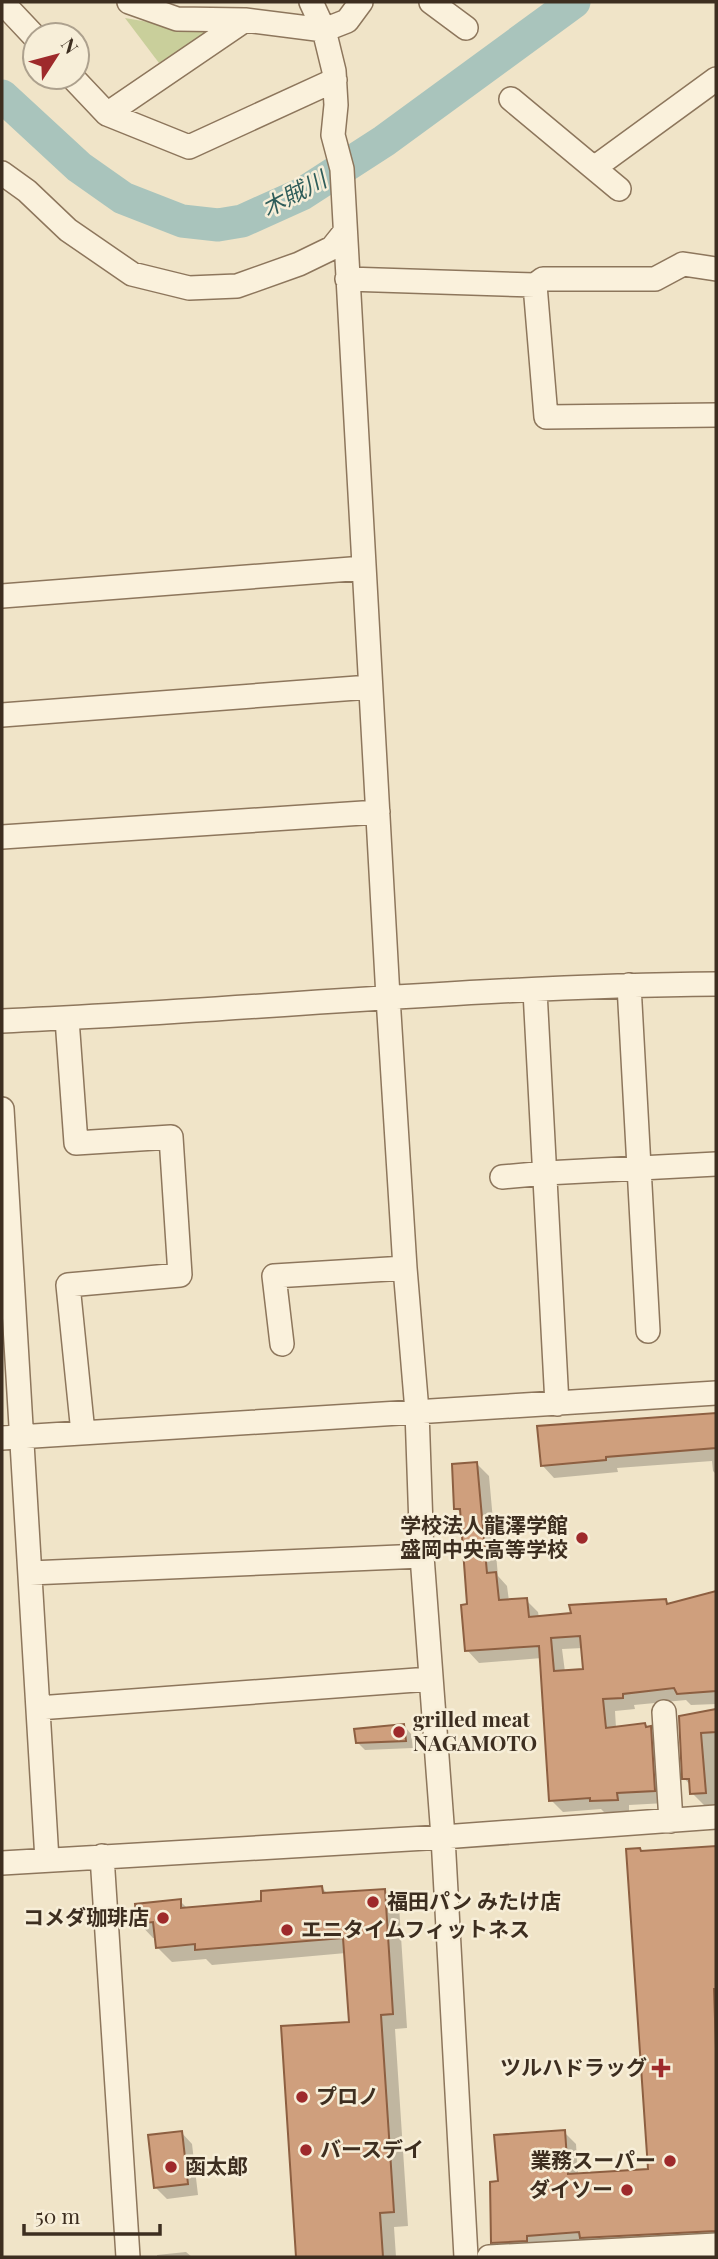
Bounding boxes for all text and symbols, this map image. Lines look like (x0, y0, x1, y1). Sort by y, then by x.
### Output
north arrow (21, 21, 91, 91)
text: N (56, 32, 85, 59)
water label: 木賊川 (256, 161, 334, 223)
place label: 学校法人龍澤学館 盛岡中央高等学校 (400, 1510, 568, 1562)
marker: 学校法人龍澤学館 盛岡中央高等学校 (574, 1530, 590, 1546)
place label: grilled meat NAGAMOTO (413, 1704, 537, 1756)
marker: grilled meat NAGAMOTO (391, 1724, 407, 1740)
place label: 福田パン みたけ店 (387, 1886, 561, 1914)
marker: 福田パン みたけ店 (365, 1894, 381, 1910)
place label: コメダ珈琲店 (23, 1902, 149, 1930)
marker: コメダ珈琲店 (155, 1910, 171, 1926)
place label: エニタイムフィットネス (301, 1914, 530, 1942)
marker: エニタイムフィットネス (279, 1922, 295, 1938)
place label: ツルハドラッグ (500, 2052, 647, 2080)
marker: ツルハドラッグ (653, 2060, 669, 2076)
place label: プロノ (316, 2081, 379, 2109)
marker: プロノ (294, 2089, 310, 2105)
place label: バースデイ (320, 2134, 424, 2162)
marker: バースデイ (298, 2142, 314, 2158)
place label: 業務スーパー (530, 2145, 656, 2173)
place label: 函太郎 (185, 2151, 248, 2179)
marker: 業務スーパー (662, 2153, 678, 2169)
marker: 函太郎 (163, 2159, 179, 2175)
place label: ダイソー (529, 2174, 613, 2202)
marker: ダイソー (619, 2182, 635, 2198)
scale bar (24, 2192, 161, 2236)
text: 50 m (35, 2201, 81, 2229)

